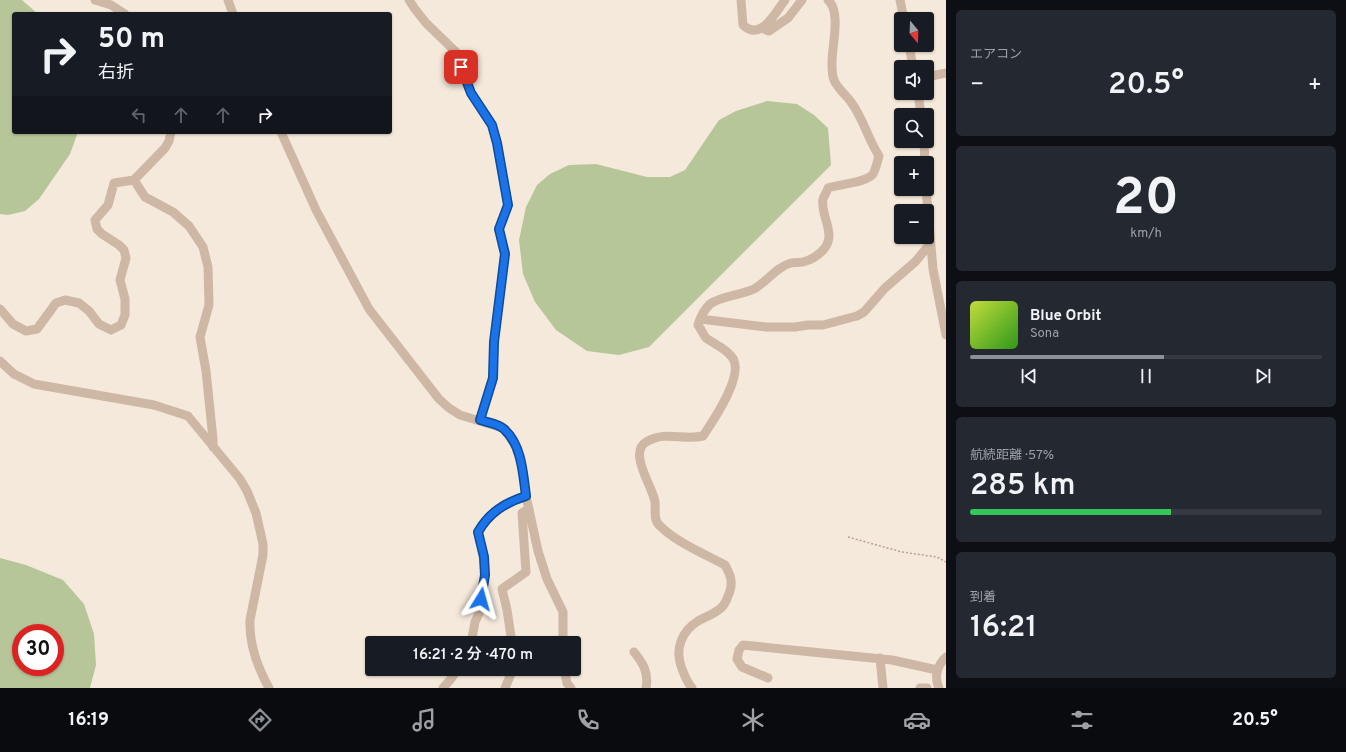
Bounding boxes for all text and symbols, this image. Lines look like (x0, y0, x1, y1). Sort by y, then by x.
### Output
north arrow (894, 12, 934, 52)
map controls (894, 12, 934, 244)
text: 50 m (98, 22, 165, 58)
icon: right (32, 28, 84, 80)
text: エアコン (970, 47, 1022, 63)
pin (444, 50, 478, 84)
icon: arrive (450, 56, 472, 78)
button: sound (894, 60, 934, 100)
text: 右折 (98, 62, 134, 85)
text: 20.5° (1108, 67, 1184, 104)
text: − (970, 72, 984, 99)
text: + (1308, 72, 1322, 99)
icon: left (128, 104, 150, 126)
icon: ahead (170, 104, 192, 126)
icon: ahead (212, 104, 234, 126)
icon: right (254, 104, 276, 126)
button: search (894, 108, 934, 148)
button: + (894, 156, 934, 196)
text: 20 (1113, 167, 1179, 233)
button: − (894, 204, 934, 244)
text: km/h (1130, 226, 1162, 242)
text: Blue Orbit (1030, 307, 1101, 326)
text: Sona (1030, 326, 1059, 342)
icon: previous (1018, 365, 1040, 387)
icon: pause (1135, 365, 1157, 387)
icon: next (1252, 365, 1274, 387)
text: 航続距離 · 57% (970, 448, 1054, 464)
text: 285 km (970, 468, 1075, 505)
position arrow (460, 578, 502, 620)
text: 到着 (970, 590, 996, 606)
text: 16:21 (970, 610, 1037, 647)
speed limit sign: 30 (12, 624, 64, 676)
text: 16:21 · 2 分 · 470 m (413, 646, 533, 665)
icon: directions (246, 706, 274, 734)
icon: music (410, 706, 438, 734)
icon: phone (574, 706, 602, 734)
icon: climate (739, 706, 767, 734)
icon: car (903, 706, 931, 734)
icon: filters (1068, 706, 1096, 734)
text: 16:19 (68, 709, 109, 732)
text: 20.5° (1232, 709, 1278, 732)

